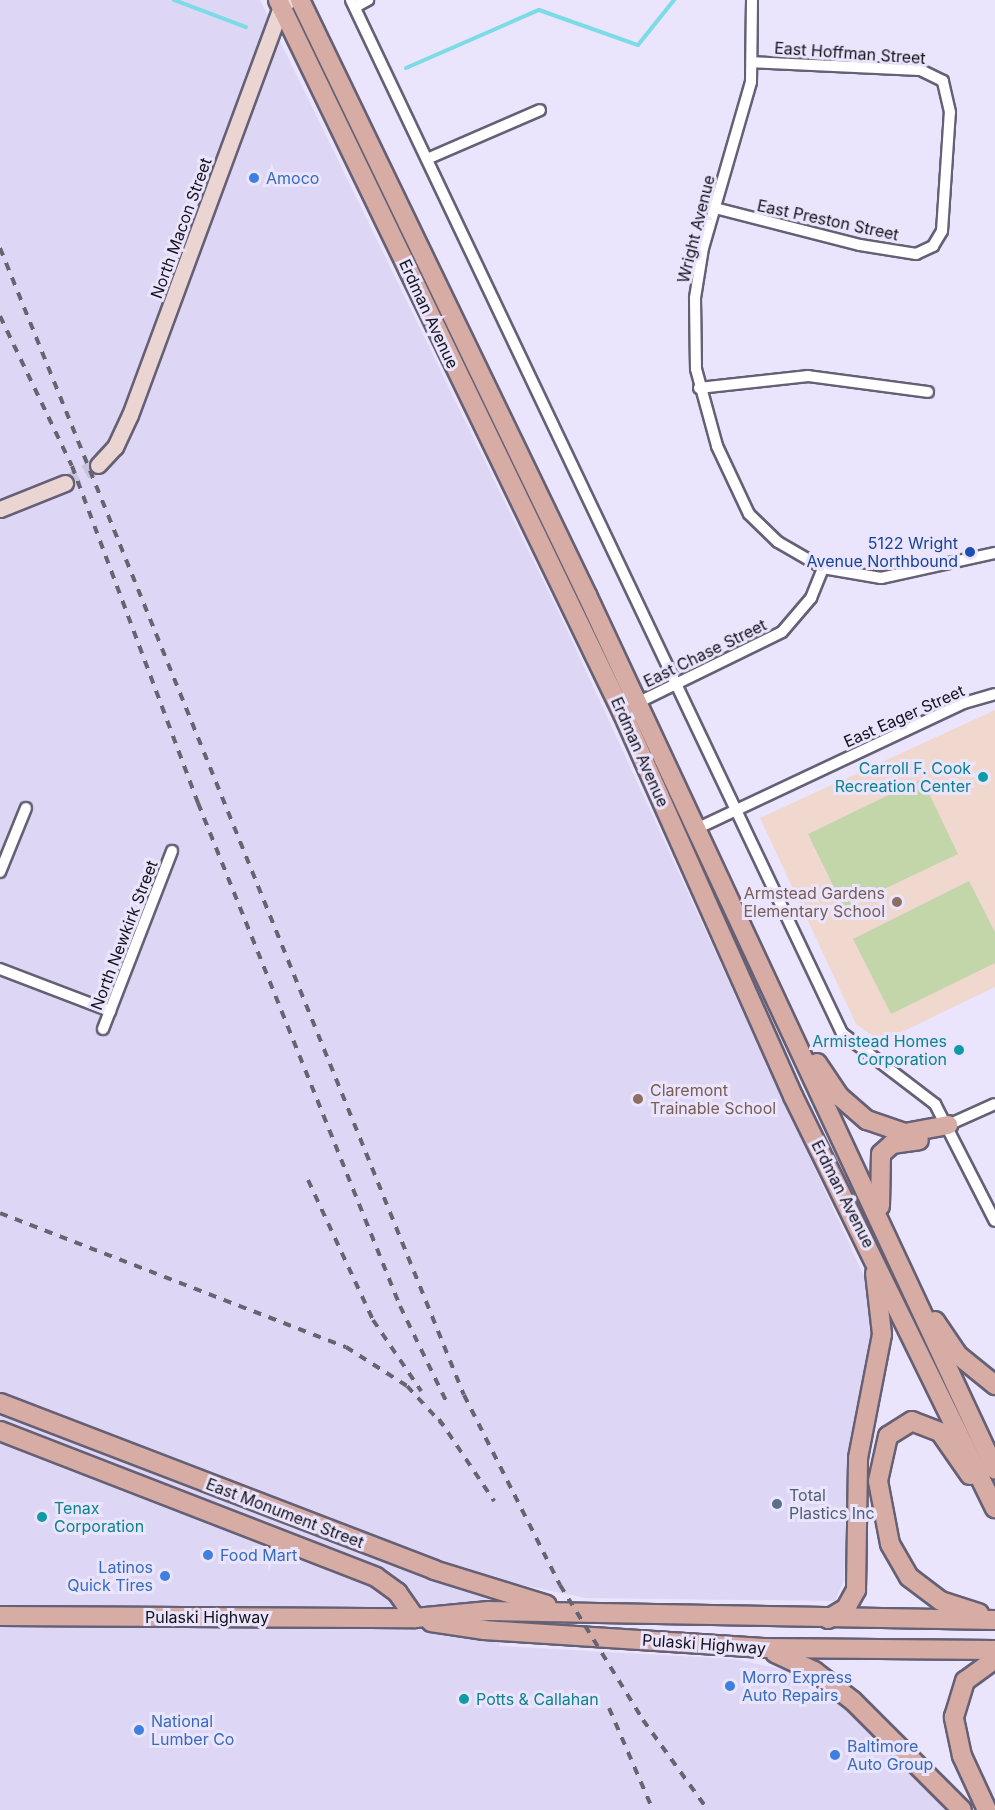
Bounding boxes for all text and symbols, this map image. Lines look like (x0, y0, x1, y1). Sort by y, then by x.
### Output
street label: East Hoffman Street (774, 38, 926, 68)
street label: North Macon Street (147, 155, 215, 301)
place label: Amoco (266, 168, 319, 188)
marker: Amoco (247, 171, 261, 185)
street label: Wright Avenue (673, 173, 719, 285)
street label: East Preston Street (755, 196, 901, 244)
street label: Erdman Avenue (395, 256, 463, 372)
place label: 5122 Wright Avenue Northbound (807, 533, 958, 571)
marker: 5122 Wright Avenue Northbound (963, 545, 977, 559)
street label: East Chase Street (640, 615, 770, 691)
street label: East Eager Street (841, 681, 967, 751)
street label: Erdman Avenue (607, 694, 673, 810)
place label: Carroll F. Cook Recreation Center (835, 758, 971, 796)
marker: Carroll F. Cook Recreation Center (976, 770, 990, 784)
street label: North Newkirk Street (87, 857, 161, 1013)
place label: Armstead Gardens Elementary School (743, 883, 885, 921)
marker: Armstead Gardens Elementary School (890, 895, 904, 909)
place label: Armistead Homes Corporation (812, 1031, 947, 1069)
marker: Armistead Homes Corporation (952, 1043, 966, 1057)
place label: Claremont Trainable School (650, 1080, 776, 1118)
marker: Claremont Trainable School (631, 1092, 645, 1106)
street label: Erdman Avenue (808, 1137, 878, 1251)
street label: East Monument Street (203, 1474, 367, 1552)
place label: Total Plastics Inc (789, 1485, 875, 1523)
marker: Total Plastics Inc (770, 1497, 784, 1511)
place label: Tenax Corporation (54, 1498, 144, 1536)
marker: Tenax Corporation (35, 1510, 49, 1524)
place label: Food Mart (220, 1545, 297, 1565)
marker: Food Mart (201, 1548, 215, 1562)
place label: Latinos Quick Tires (67, 1557, 153, 1595)
marker: Latinos Quick Tires (158, 1569, 172, 1583)
street label: Pulaski Highway (145, 1607, 269, 1627)
street label: Pulaski Highway (641, 1630, 767, 1658)
place label: Morro Express Auto Repairs (742, 1667, 852, 1705)
marker: Morro Express Auto Repairs (723, 1679, 737, 1693)
place label: Potts & Callahan (476, 1689, 599, 1709)
marker: Potts & Callahan (457, 1692, 471, 1706)
place label: National Lumber Co (151, 1711, 234, 1749)
marker: National Lumber Co (132, 1723, 146, 1737)
place label: Baltimore Auto Group (847, 1736, 933, 1774)
marker: Baltimore Auto Group (828, 1748, 842, 1762)

